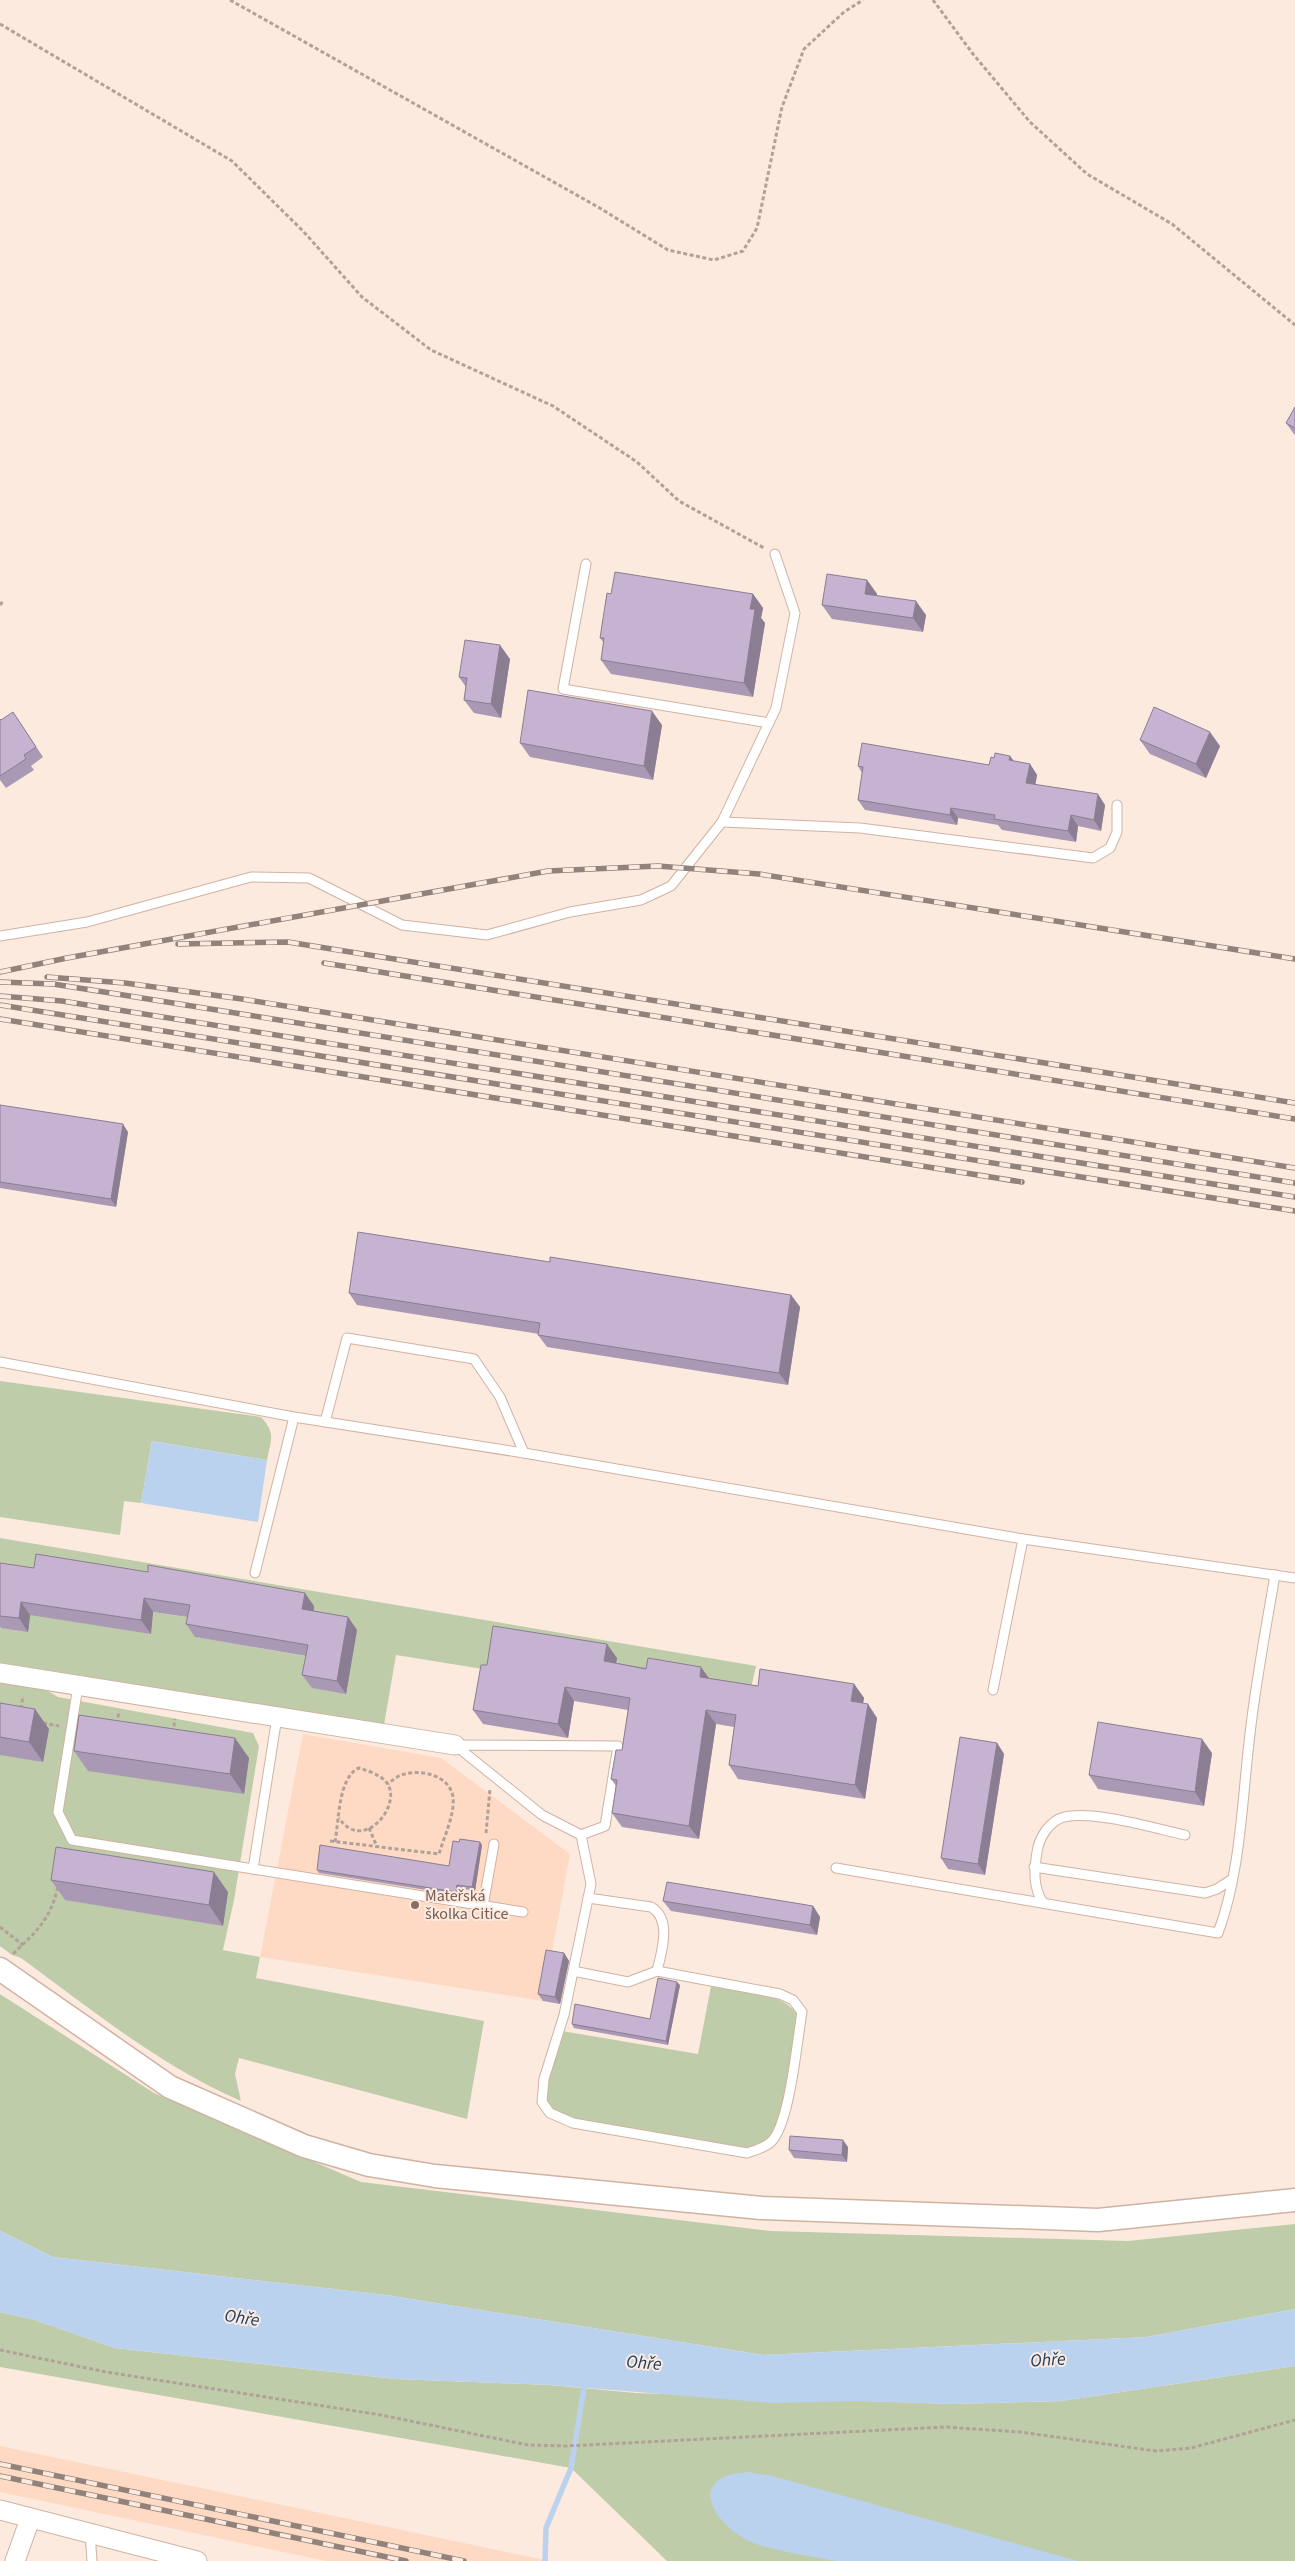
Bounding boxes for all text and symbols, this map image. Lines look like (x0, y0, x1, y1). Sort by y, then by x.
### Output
place label: Mateřská školka Citice (425, 1885, 508, 1925)
marker: Mateřská školka Citice (409, 1899, 421, 1911)
water label: Ohře (223, 2303, 262, 2333)
water label: Ohře (1030, 2347, 1067, 2373)
water label: Ohře (625, 2349, 663, 2377)

